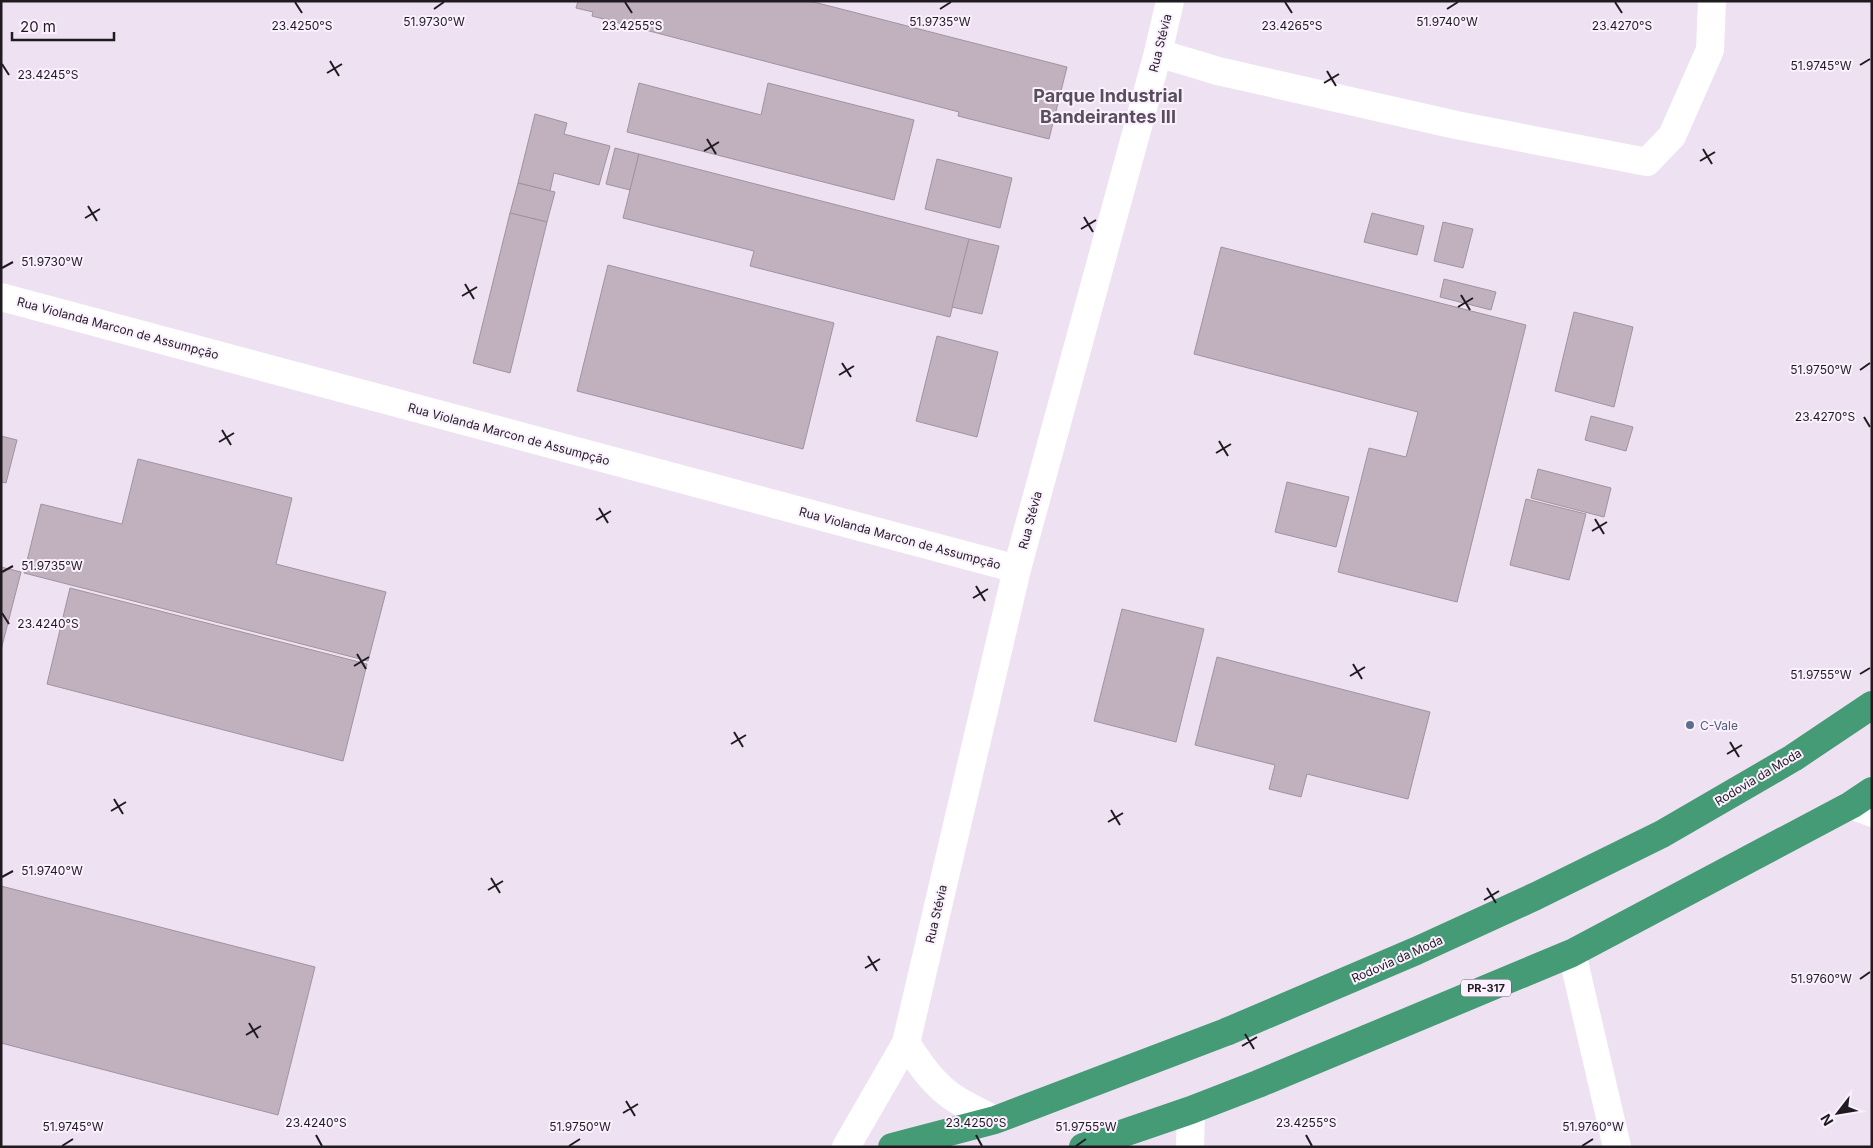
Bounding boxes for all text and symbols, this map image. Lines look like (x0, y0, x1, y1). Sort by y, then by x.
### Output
scale bar (12, 10, 115, 42)
street label: Rua Stévia (1146, 12, 1174, 74)
text: 51.9730°W (403, 14, 465, 29)
text: 51.9735°W (909, 14, 971, 29)
text: 51.9740°W (1416, 14, 1478, 29)
text: 20 m (20, 17, 56, 36)
text: 23.4250°S (271, 18, 333, 33)
text: 23.4255°S (602, 18, 663, 33)
text: 23.4265°S (1262, 18, 1323, 33)
text: 23.4270°S (1592, 18, 1652, 33)
text: 51.9745°W (1790, 58, 1852, 73)
text: 23.4245°S (17, 67, 79, 82)
district label: Parque Industrial Bandeirantes III (1033, 85, 1183, 127)
text: 51.9730°W (21, 254, 83, 269)
street label: Rua Violanda Marcon de Assumpção (15, 294, 221, 362)
text: 51.9750°W (1790, 362, 1852, 377)
street label: Rua Violanda Marcon de Assumpção (406, 400, 612, 468)
text: 23.4270°S (1795, 409, 1855, 424)
street label: Rua Stévia (1015, 489, 1045, 551)
street label: Rua Violanda Marcon de Assumpção (797, 504, 1003, 572)
text: 51.9735°W (21, 558, 83, 573)
text: 23.4240°S (17, 616, 79, 631)
text: 51.9755°W (1790, 667, 1852, 682)
place label: C-Vale (1700, 718, 1738, 733)
marker: C-Vale (1684, 719, 1696, 731)
street label: Rodovia da Moda (1712, 745, 1804, 809)
text: 51.9740°W (21, 863, 83, 878)
street label: Rua Stévia (922, 883, 950, 945)
street label: Rodovia da Moda (1349, 932, 1445, 986)
text: 51.9760°W (1790, 971, 1852, 986)
road number: PR-317 (1461, 980, 1511, 996)
north arrow (1813, 1088, 1863, 1138)
text: N (1816, 1111, 1836, 1129)
text: 23.4240°S (285, 1115, 347, 1130)
text: 23.4250°S (945, 1115, 1007, 1130)
text: 23.4255°S (1276, 1115, 1337, 1130)
text: 51.9745°W (42, 1119, 104, 1134)
text: 51.9750°W (549, 1119, 611, 1134)
text: 51.9755°W (1055, 1119, 1117, 1134)
text: 51.9760°W (1562, 1119, 1624, 1134)

